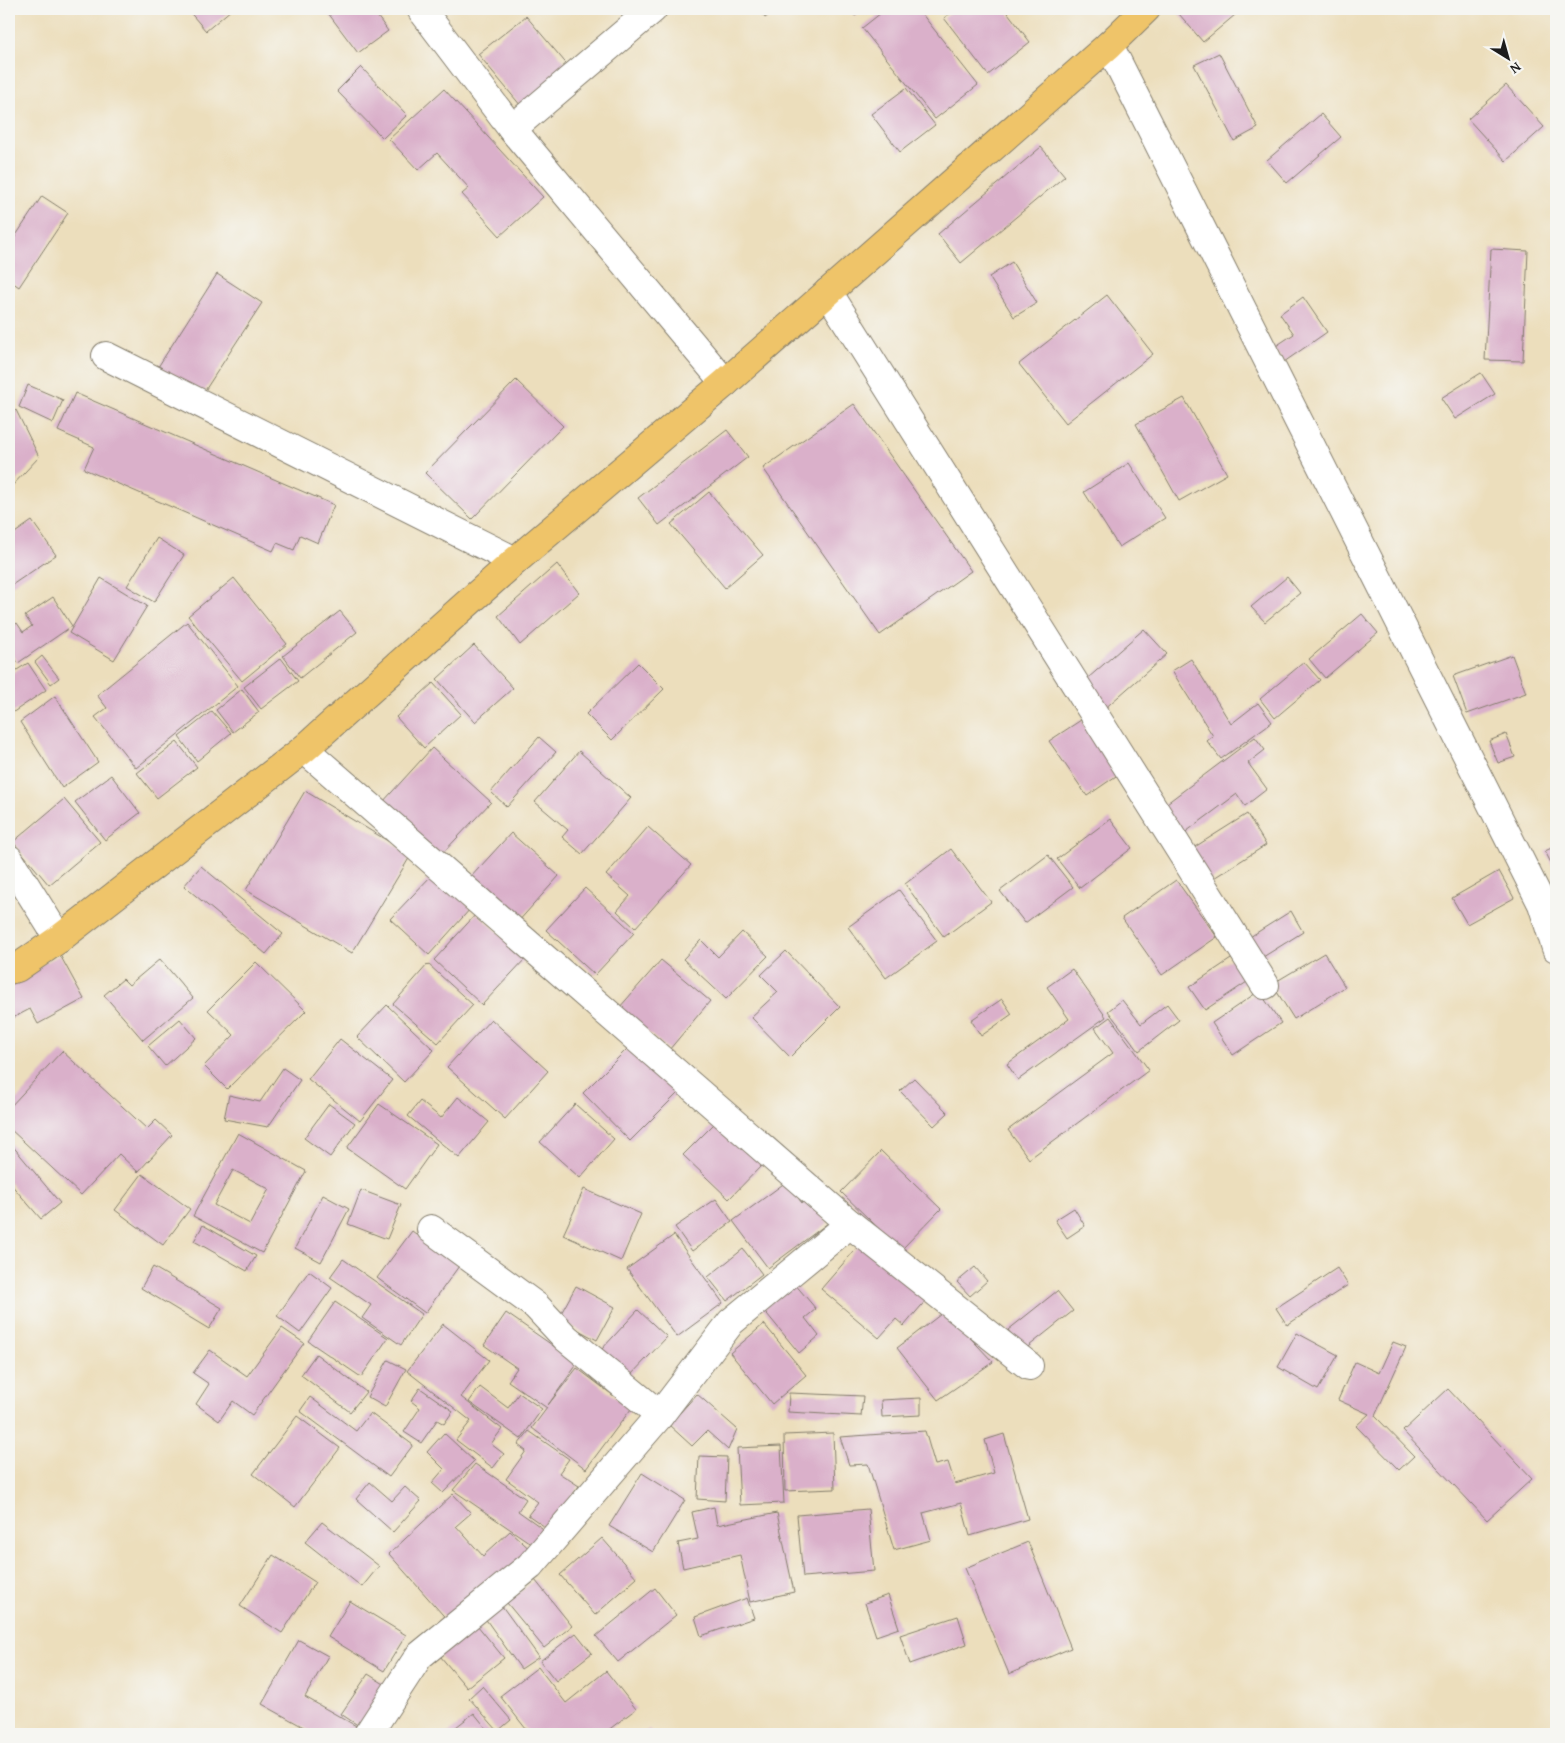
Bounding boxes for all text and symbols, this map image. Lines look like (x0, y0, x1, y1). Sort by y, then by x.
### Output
north arrow (1482, 32, 1532, 82)
text: N (1506, 58, 1526, 80)

